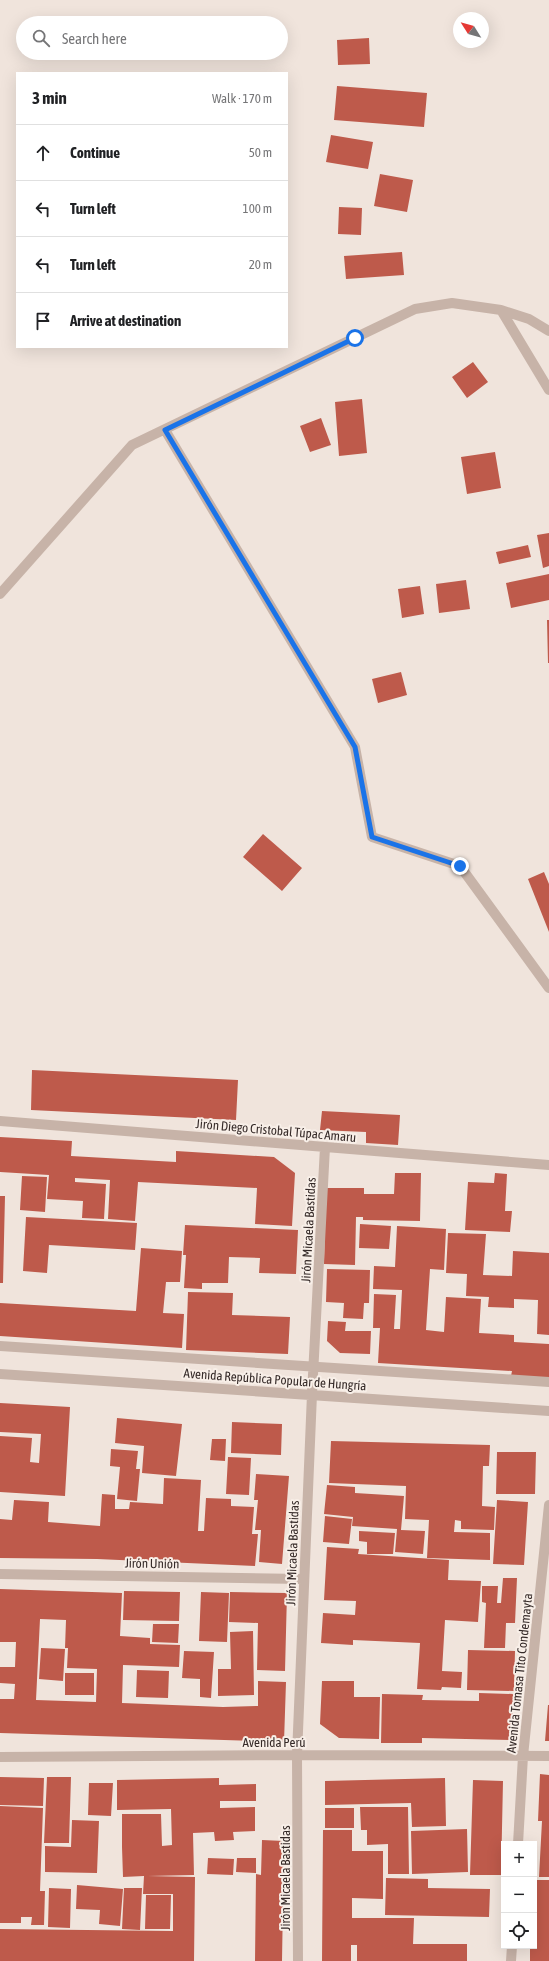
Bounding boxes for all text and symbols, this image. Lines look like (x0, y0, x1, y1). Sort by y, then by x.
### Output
north arrow (453, 12, 489, 48)
search box (16, 16, 288, 60)
icon: search (30, 27, 52, 49)
text: Search here (62, 30, 127, 47)
text: 3 min (32, 88, 67, 108)
text: Walk · 170 m (212, 91, 272, 106)
icon: ahead (32, 142, 54, 164)
text: Continue (70, 144, 120, 161)
text: 50 m (249, 145, 272, 160)
icon: left (32, 198, 54, 220)
text: Turn left (70, 200, 116, 217)
text: 100 m (243, 201, 272, 216)
icon: left (32, 254, 54, 276)
text: Turn left (70, 256, 116, 273)
text: 20 m (249, 257, 272, 272)
icon: arrive (32, 310, 54, 332)
text: Arrive at destination (70, 312, 181, 329)
route start (346, 329, 364, 347)
route end (451, 857, 469, 875)
street label: Jirón Diego Cristobal Túpac Amaru (195, 1116, 357, 1145)
street label: Jirón Micaela Bastidas (298, 1177, 319, 1283)
street label: Avenida República Popular de Hungría (183, 1366, 367, 1393)
street label: Jirón Micaela Bastidas (283, 1500, 302, 1606)
street label: Jirón Unión (125, 1556, 179, 1571)
street label: Avenida Tomasa Tito Condemayta (504, 1592, 535, 1754)
street label: Avenida Perú (242, 1735, 306, 1750)
street label: Jirón Micaela Bastidas (278, 1825, 293, 1931)
map controls (501, 1841, 537, 1949)
button: + (501, 1841, 537, 1877)
button: − (501, 1877, 537, 1913)
button: locate (501, 1913, 537, 1949)

